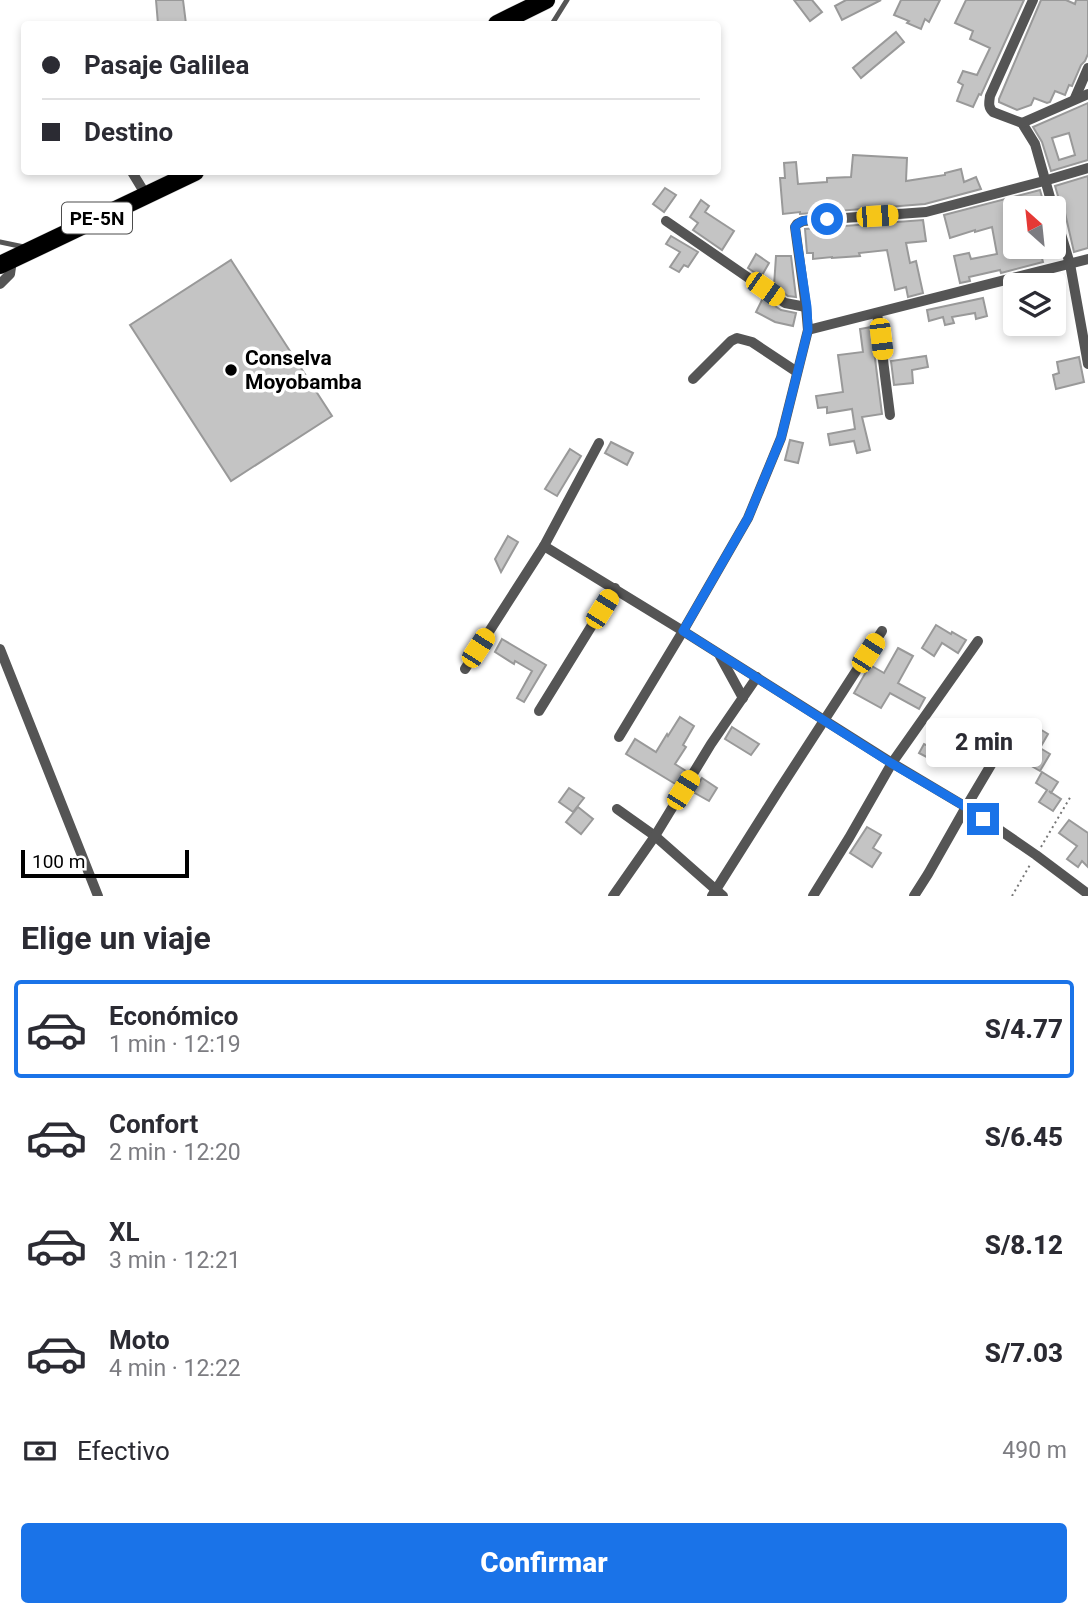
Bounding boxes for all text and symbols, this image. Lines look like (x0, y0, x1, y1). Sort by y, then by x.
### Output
text: Pasaje Galilea (84, 50, 249, 80)
text: Destino (84, 117, 173, 147)
north arrow (1003, 196, 1066, 259)
map controls (1003, 196, 1066, 336)
road number: PE-5N (62, 202, 132, 233)
route start (811, 203, 843, 235)
car (856, 204, 899, 228)
car (742, 268, 789, 310)
button: layers (1003, 273, 1066, 336)
car (869, 317, 894, 361)
place label: Conselva Moyobamba (245, 346, 362, 394)
marker: Conselva Moyobamba (223, 362, 239, 378)
car (582, 586, 623, 632)
car (458, 625, 499, 671)
car (848, 630, 889, 676)
callout: 2 min (925, 718, 1041, 766)
text: 2 min (955, 729, 1013, 756)
car (663, 767, 704, 813)
route end (967, 803, 999, 835)
scale bar (21, 847, 189, 879)
text: 100 m (32, 850, 85, 873)
text: Elige un viaje (21, 919, 211, 957)
icon: car (25, 998, 88, 1061)
text: Económico (109, 1001, 238, 1031)
text: S/4.77 (985, 1014, 1063, 1044)
text: 1 min · 12:19 (109, 1031, 241, 1058)
icon: car (25, 1106, 88, 1169)
text: Confort (109, 1109, 198, 1139)
text: S/6.45 (985, 1122, 1063, 1152)
text: 2 min · 12:20 (109, 1139, 241, 1166)
icon: car (25, 1214, 88, 1277)
text: XL (109, 1217, 140, 1247)
text: S/8.12 (985, 1230, 1063, 1260)
text: 3 min · 12:21 (109, 1247, 241, 1274)
icon: car (25, 1322, 88, 1385)
text: Moto (109, 1325, 170, 1355)
text: S/7.03 (985, 1338, 1063, 1368)
text: 4 min · 12:22 (109, 1355, 241, 1382)
icon: cash (21, 1432, 59, 1470)
text: Efectivo (77, 1436, 170, 1466)
text: 490 m (1002, 1437, 1067, 1464)
button: Confirmar (21, 1523, 1067, 1603)

